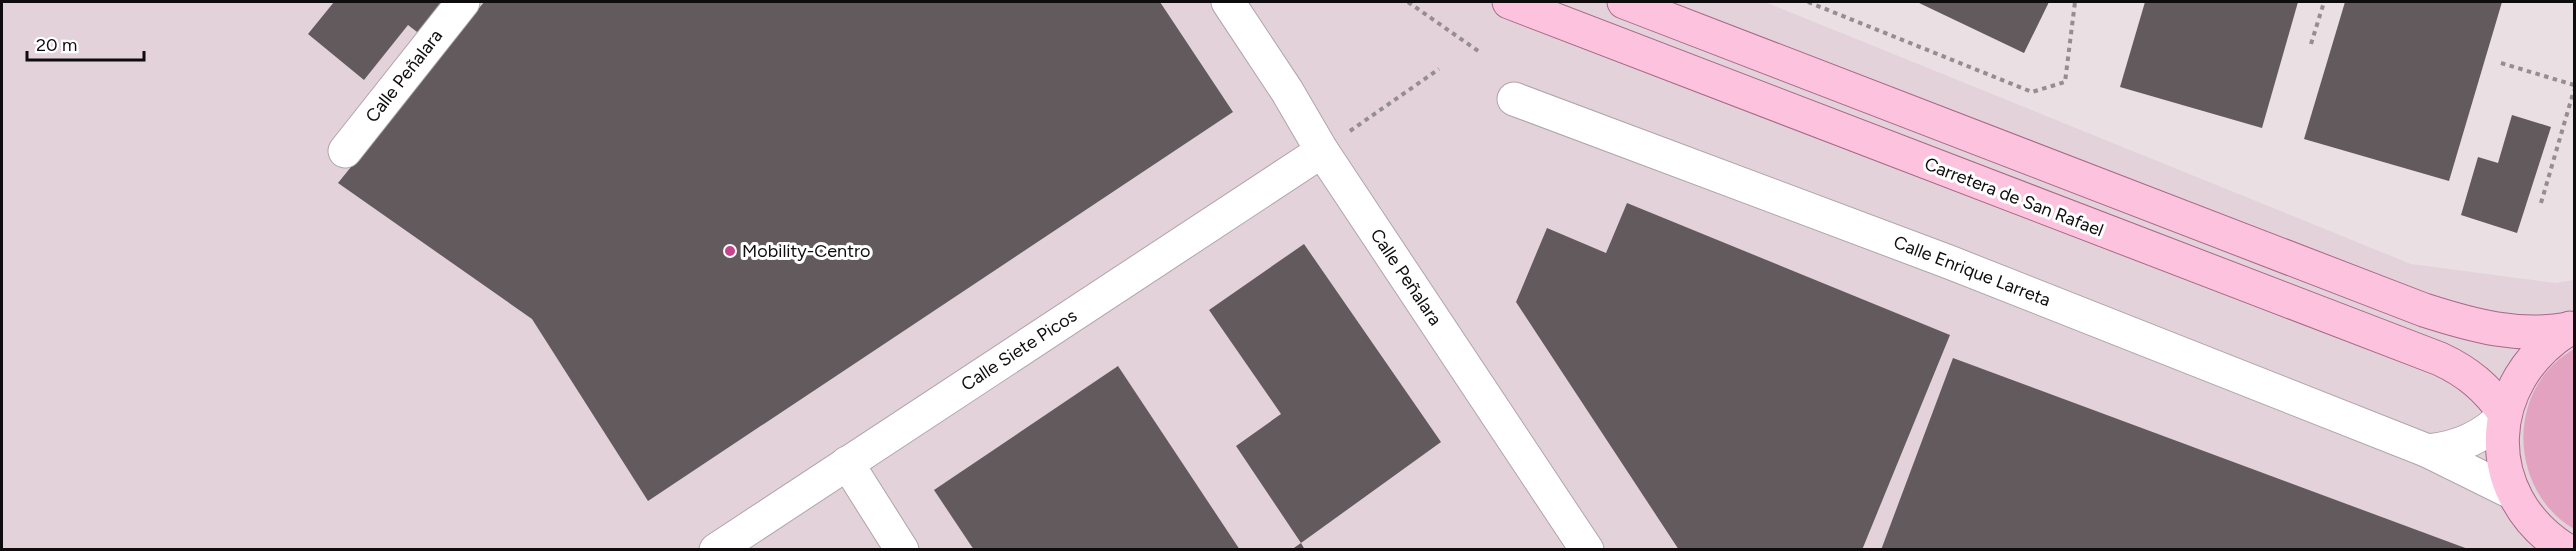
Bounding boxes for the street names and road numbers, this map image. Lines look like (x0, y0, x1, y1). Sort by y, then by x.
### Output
street label: Calle Peñalara (361, 25, 447, 127)
street label: Carretera de San Rafael (1921, 153, 2107, 241)
street label: Calle Peñalara (1366, 224, 1446, 330)
street label: Calle Enrique Larreta (1890, 231, 2054, 311)
street label: Calle Siete Picos (957, 304, 1081, 396)

